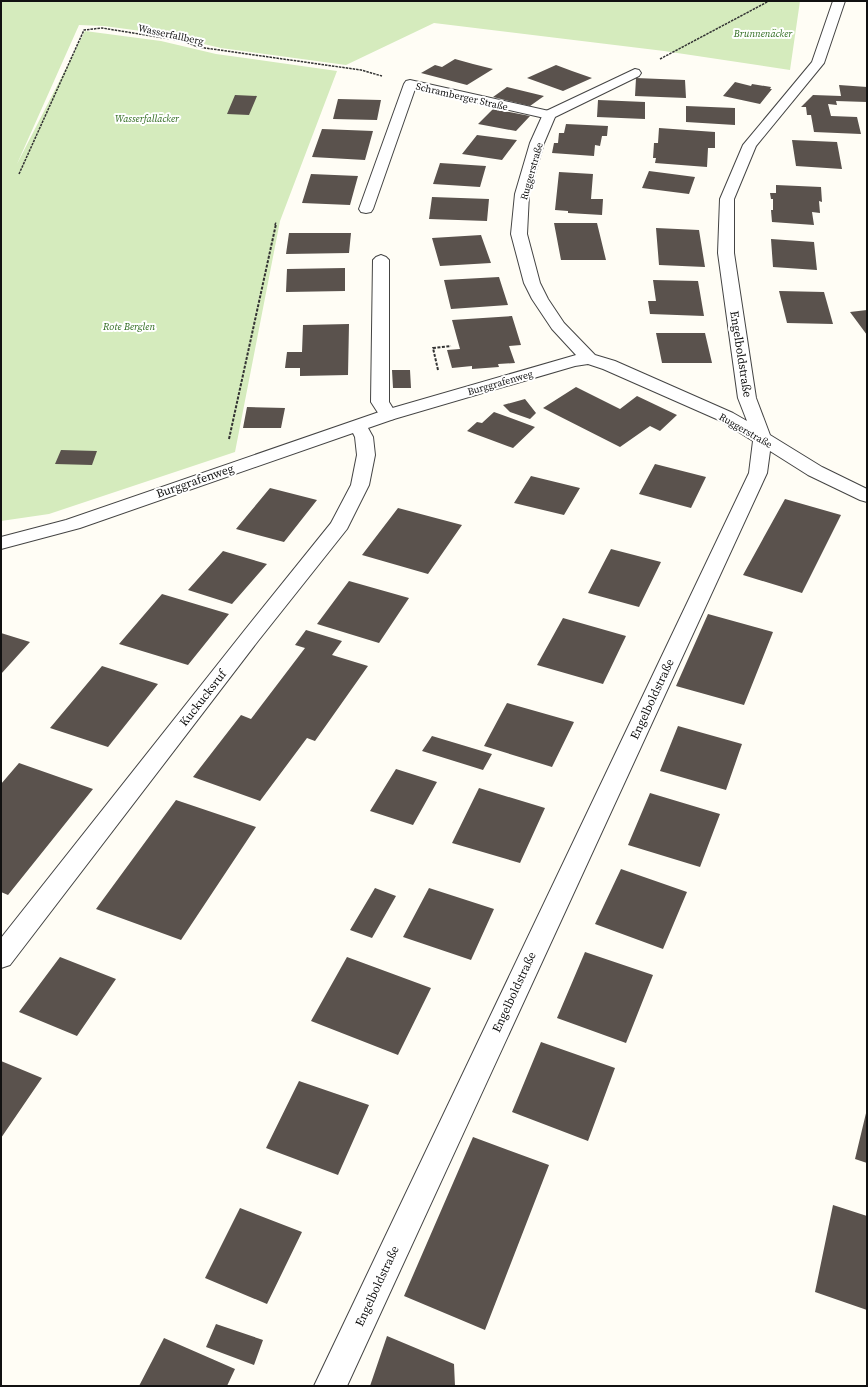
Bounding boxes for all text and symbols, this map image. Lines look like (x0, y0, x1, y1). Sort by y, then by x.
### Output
street label: Wasserfallberg (137, 21, 205, 48)
park label: Brunnenäcker (733, 27, 793, 40)
street label: Schramberger Straße (414, 80, 509, 113)
park label: Wasserfalläcker (115, 112, 180, 125)
street label: Ruggerstraße (517, 141, 546, 201)
street label: Engelboldstraße (726, 310, 756, 398)
park label: Rote Berglen (102, 320, 155, 333)
street label: Burggrafenweg (466, 367, 534, 398)
street label: Ruggerstraße (717, 410, 775, 451)
street label: Burggrafenweg (154, 460, 236, 502)
street label: Engelboldstraße (626, 656, 678, 742)
street label: Kuckucksruf (176, 665, 231, 730)
street label: Engelboldstraße (488, 949, 540, 1035)
street label: Engelboldstraße (351, 1243, 403, 1329)

